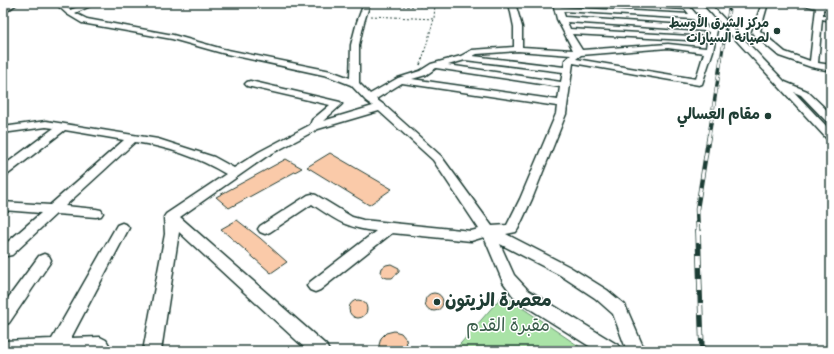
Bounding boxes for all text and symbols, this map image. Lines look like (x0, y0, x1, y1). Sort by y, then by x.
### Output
place label: مركز الشرق الأوسط لصيانة السيارات (669, 13, 769, 47)
marker: مركز الشرق الأوسط لصيانة السيارات (772, 26, 782, 36)
place label: مقام العسالي (677, 107, 760, 128)
marker: مقام العسالي (763, 111, 773, 121)
place label: معصرة الزيتون (445, 292, 552, 313)
marker: معصرة الزيتون (432, 297, 442, 307)
park label: مقبرة القدم (466, 317, 550, 339)

